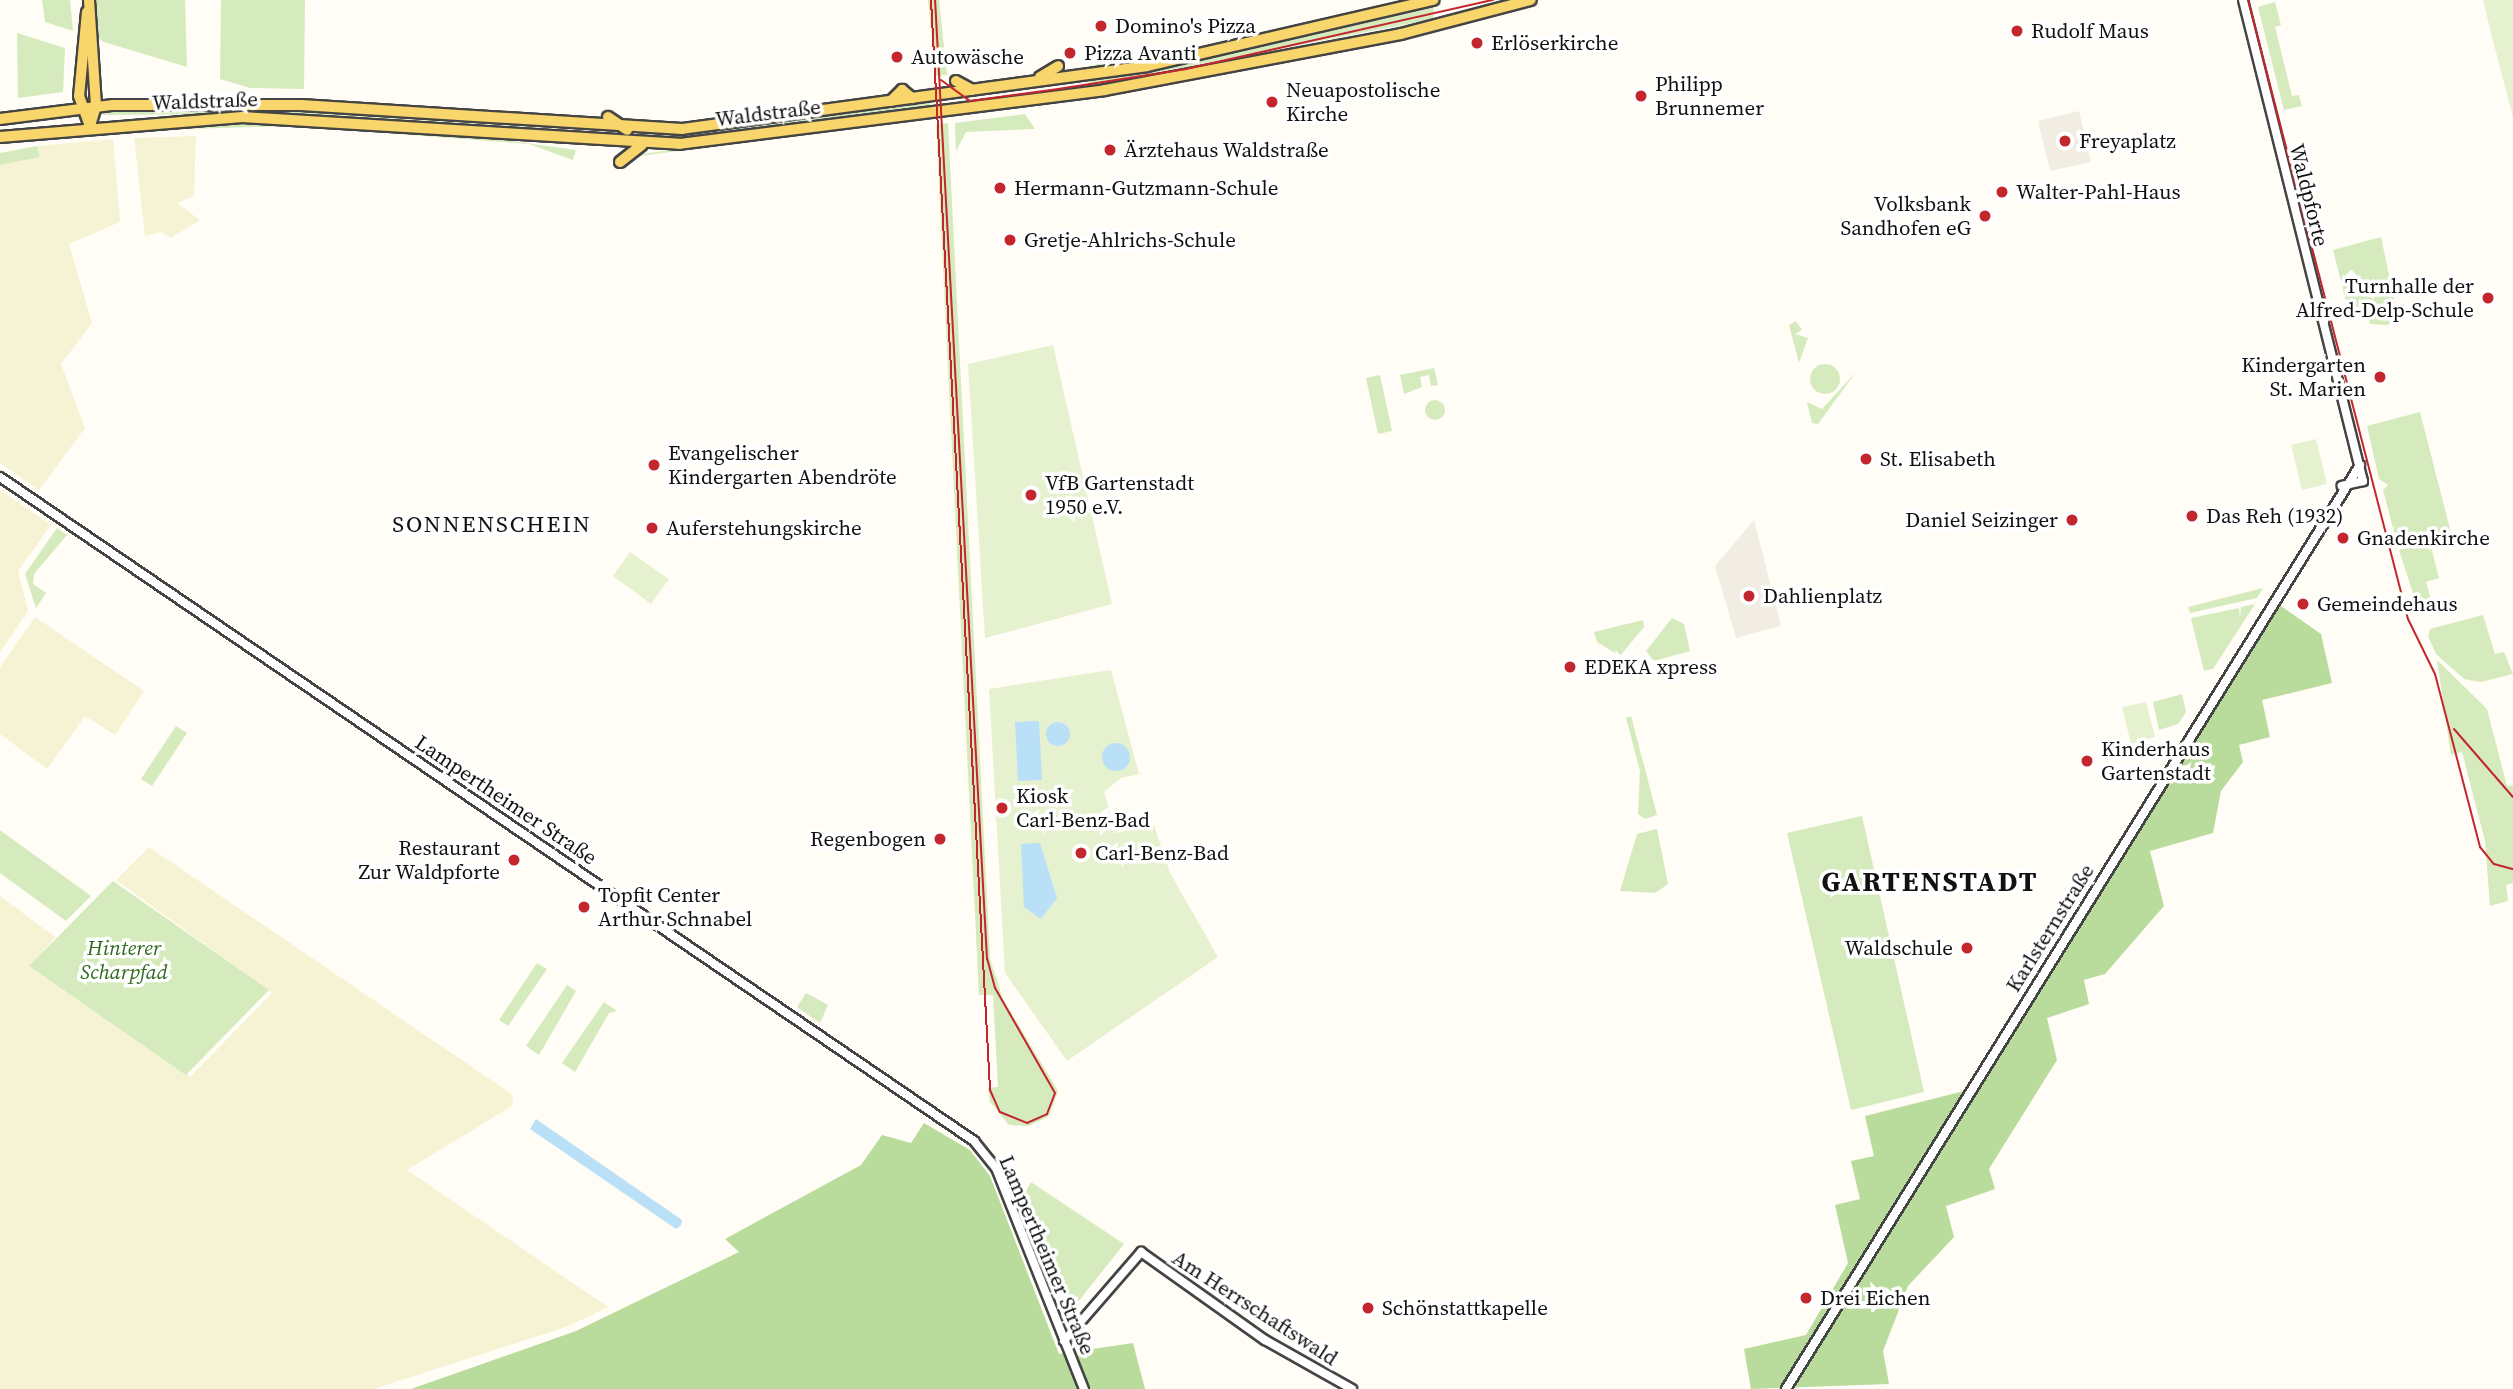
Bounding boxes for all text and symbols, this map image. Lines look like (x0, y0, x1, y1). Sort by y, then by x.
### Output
place label: Domino's Pizza (1115, 13, 1256, 39)
marker: Domino's Pizza (1093, 18, 1109, 34)
place label: Rudolf Maus (2031, 18, 2149, 44)
marker: Rudolf Maus (2009, 23, 2025, 39)
place label: Erlöserkirche (1491, 30, 1618, 56)
marker: Erlöserkirche (1469, 35, 1485, 51)
place label: Pizza Avanti (1084, 40, 1197, 66)
place label: Autowäsche (911, 44, 1024, 70)
marker: Pizza Avanti (1062, 45, 1078, 61)
marker: Autowäsche (889, 49, 905, 65)
place label: Philipp Brunnemer (1655, 71, 1764, 121)
place label: Neuapostolische Kirche (1286, 77, 1440, 127)
street label: Waldstraße (152, 87, 258, 115)
marker: Philipp Brunnemer (1633, 88, 1649, 104)
street label: Waldstraße (714, 94, 822, 132)
marker: Neuapostolische Kirche (1264, 94, 1280, 110)
place label: Freyaplatz (2079, 128, 2176, 154)
marker: Freyaplatz (2057, 133, 2073, 149)
place label: Ärztehaus Waldstraße (1124, 137, 1329, 163)
street label: Waldpforte (2284, 141, 2334, 249)
marker: Ärztehaus Waldstraße (1102, 142, 1118, 158)
place label: Hermann-Gutzmann-Schule (1014, 175, 1278, 201)
place label: Walter-Pahl-Haus (2016, 179, 2181, 205)
marker: Hermann-Gutzmann-Schule (992, 180, 1008, 196)
marker: Walter-Pahl-Haus (1994, 184, 2010, 200)
place label: Volksbank Sandhofen eG (1840, 191, 1971, 241)
marker: Volksbank Sandhofen eG (1977, 208, 1993, 224)
place label: Gretje-Ahlrichs-Schule (1024, 227, 1236, 253)
marker: Gretje-Ahlrichs-Schule (1002, 232, 1018, 248)
place label: Turnhalle der Alfred-Delp-Schule (2296, 273, 2474, 323)
marker: Turnhalle der Alfred-Delp-Schule (2480, 290, 2496, 306)
place label: Kindergarten St. Marien (2241, 352, 2366, 402)
marker: Kindergarten St. Marien (2372, 369, 2388, 385)
place label: Evangelischer Kindergarten Abendröte (668, 440, 897, 490)
place label: St. Elisabeth (1880, 446, 1996, 472)
marker: St. Elisabeth (1858, 451, 1874, 467)
marker: Evangelischer Kindergarten Abendröte (646, 457, 662, 473)
place label: VfB Gartenstadt 1950 e.V. (1045, 470, 1194, 520)
marker: VfB Gartenstadt 1950 e.V. (1023, 487, 1039, 503)
place label: Das Reh (1932) (2206, 503, 2343, 529)
place label: Daniel Seizinger (1905, 507, 2058, 533)
marker: Das Reh (1932) (2184, 508, 2200, 524)
district label: SONNENSCHEIN (394, 510, 590, 538)
marker: Daniel Seizinger (2064, 512, 2080, 528)
place label: Auferstehungskirche (666, 515, 862, 541)
marker: Auferstehungskirche (644, 520, 660, 536)
place label: Gnadenkirche (2357, 525, 2490, 551)
marker: Gnadenkirche (2335, 530, 2351, 546)
place label: Dahlienplatz (1763, 583, 1882, 609)
marker: Dahlienplatz (1741, 588, 1757, 604)
place label: Gemeindehaus (2317, 591, 2458, 617)
marker: Gemeindehaus (2295, 596, 2311, 612)
place label: EDEKA xpress (1584, 654, 1717, 680)
marker: EDEKA xpress (1562, 659, 1578, 675)
street label: Lampertheimer Straße (410, 730, 602, 870)
place label: Kinderhaus Gartenstadt (2101, 736, 2211, 786)
marker: Kinderhaus Gartenstadt (2079, 753, 2095, 769)
place label: Kiosk Carl-Benz-Bad (1016, 783, 1150, 833)
marker: Kiosk Carl-Benz-Bad (994, 800, 1010, 816)
place label: Regenbogen (810, 826, 926, 852)
marker: Regenbogen (932, 831, 948, 847)
place label: Restaurant Zur Waldpforte (358, 835, 500, 885)
place label: Carl-Benz-Bad (1095, 840, 1229, 866)
marker: Carl-Benz-Bad (1073, 845, 1089, 861)
marker: Restaurant Zur Waldpforte (506, 852, 522, 868)
street label: Karlsternstraße (2001, 859, 2099, 997)
district label: GARTENSTADT (1823, 864, 2037, 898)
place label: Topfit Center Arthur Schnabel (598, 882, 752, 932)
marker: Topfit Center Arthur Schnabel (576, 899, 592, 915)
park label: Hinterer Scharpfad (80, 935, 168, 985)
place label: Waldschule (1845, 935, 1953, 961)
marker: Waldschule (1959, 940, 1975, 956)
street label: Lampertheimer Straße (994, 1152, 1100, 1358)
street label: Am Herrschaftswald (1168, 1245, 1342, 1371)
place label: Drei Eichen (1820, 1285, 1930, 1311)
marker: Drei Eichen (1798, 1290, 1814, 1306)
place label: Schönstattkapelle (1382, 1295, 1548, 1321)
marker: Schönstattkapelle (1360, 1300, 1376, 1316)

